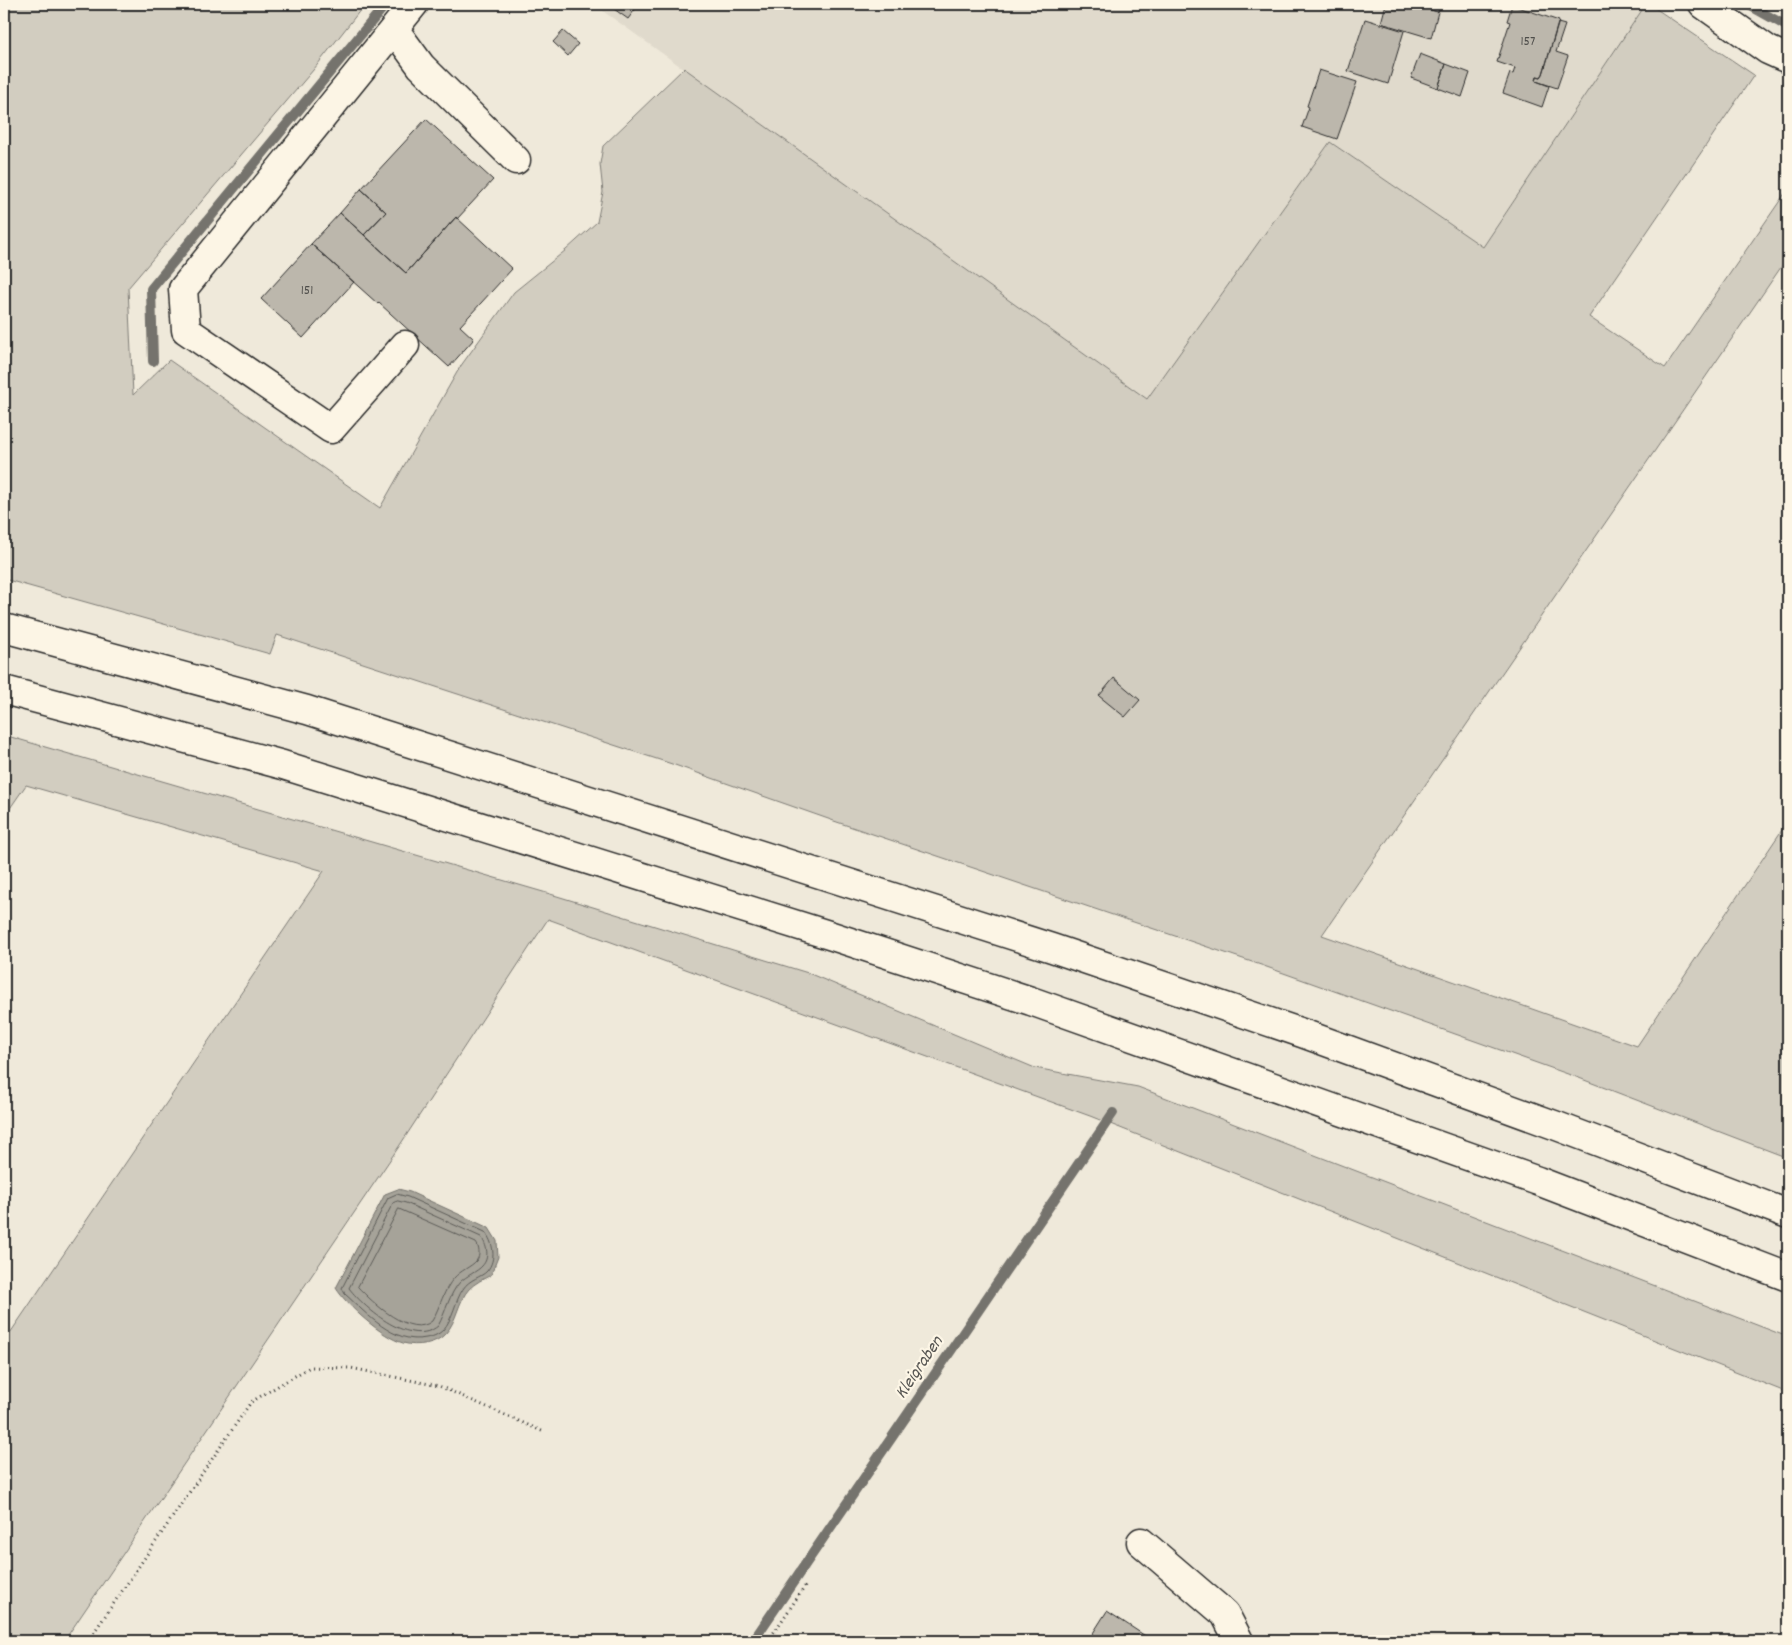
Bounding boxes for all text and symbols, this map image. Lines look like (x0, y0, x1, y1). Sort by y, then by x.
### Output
house number: 157 (1521, 32, 1535, 52)
house number: 151 (301, 281, 313, 301)
water label: Kleigraben (890, 1331, 951, 1404)

